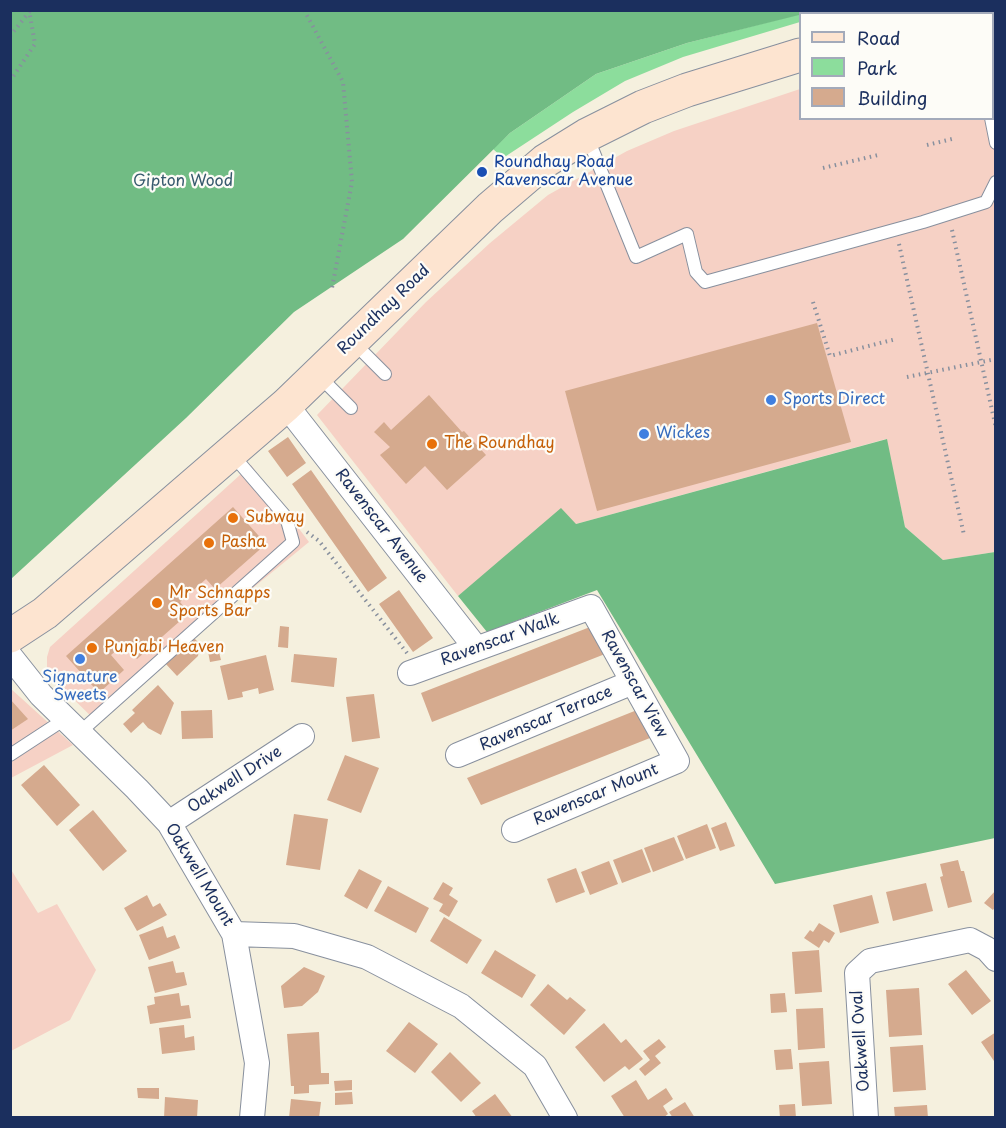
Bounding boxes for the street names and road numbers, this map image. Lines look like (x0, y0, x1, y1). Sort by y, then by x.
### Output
street label: Roundhay Road (334, 261, 434, 359)
street label: Ravenscar Avenue (331, 465, 431, 587)
street label: Ravenscar Walk (438, 610, 562, 670)
street label: Ravenscar View (596, 627, 672, 741)
street label: Ravenscar Terrace (477, 682, 615, 756)
street label: Oakwell Drive (184, 742, 286, 818)
street label: Ravenscar Mount (531, 760, 661, 830)
street label: Oakwell Mount (161, 820, 237, 930)
street label: Oakwell Oval (848, 989, 874, 1093)

